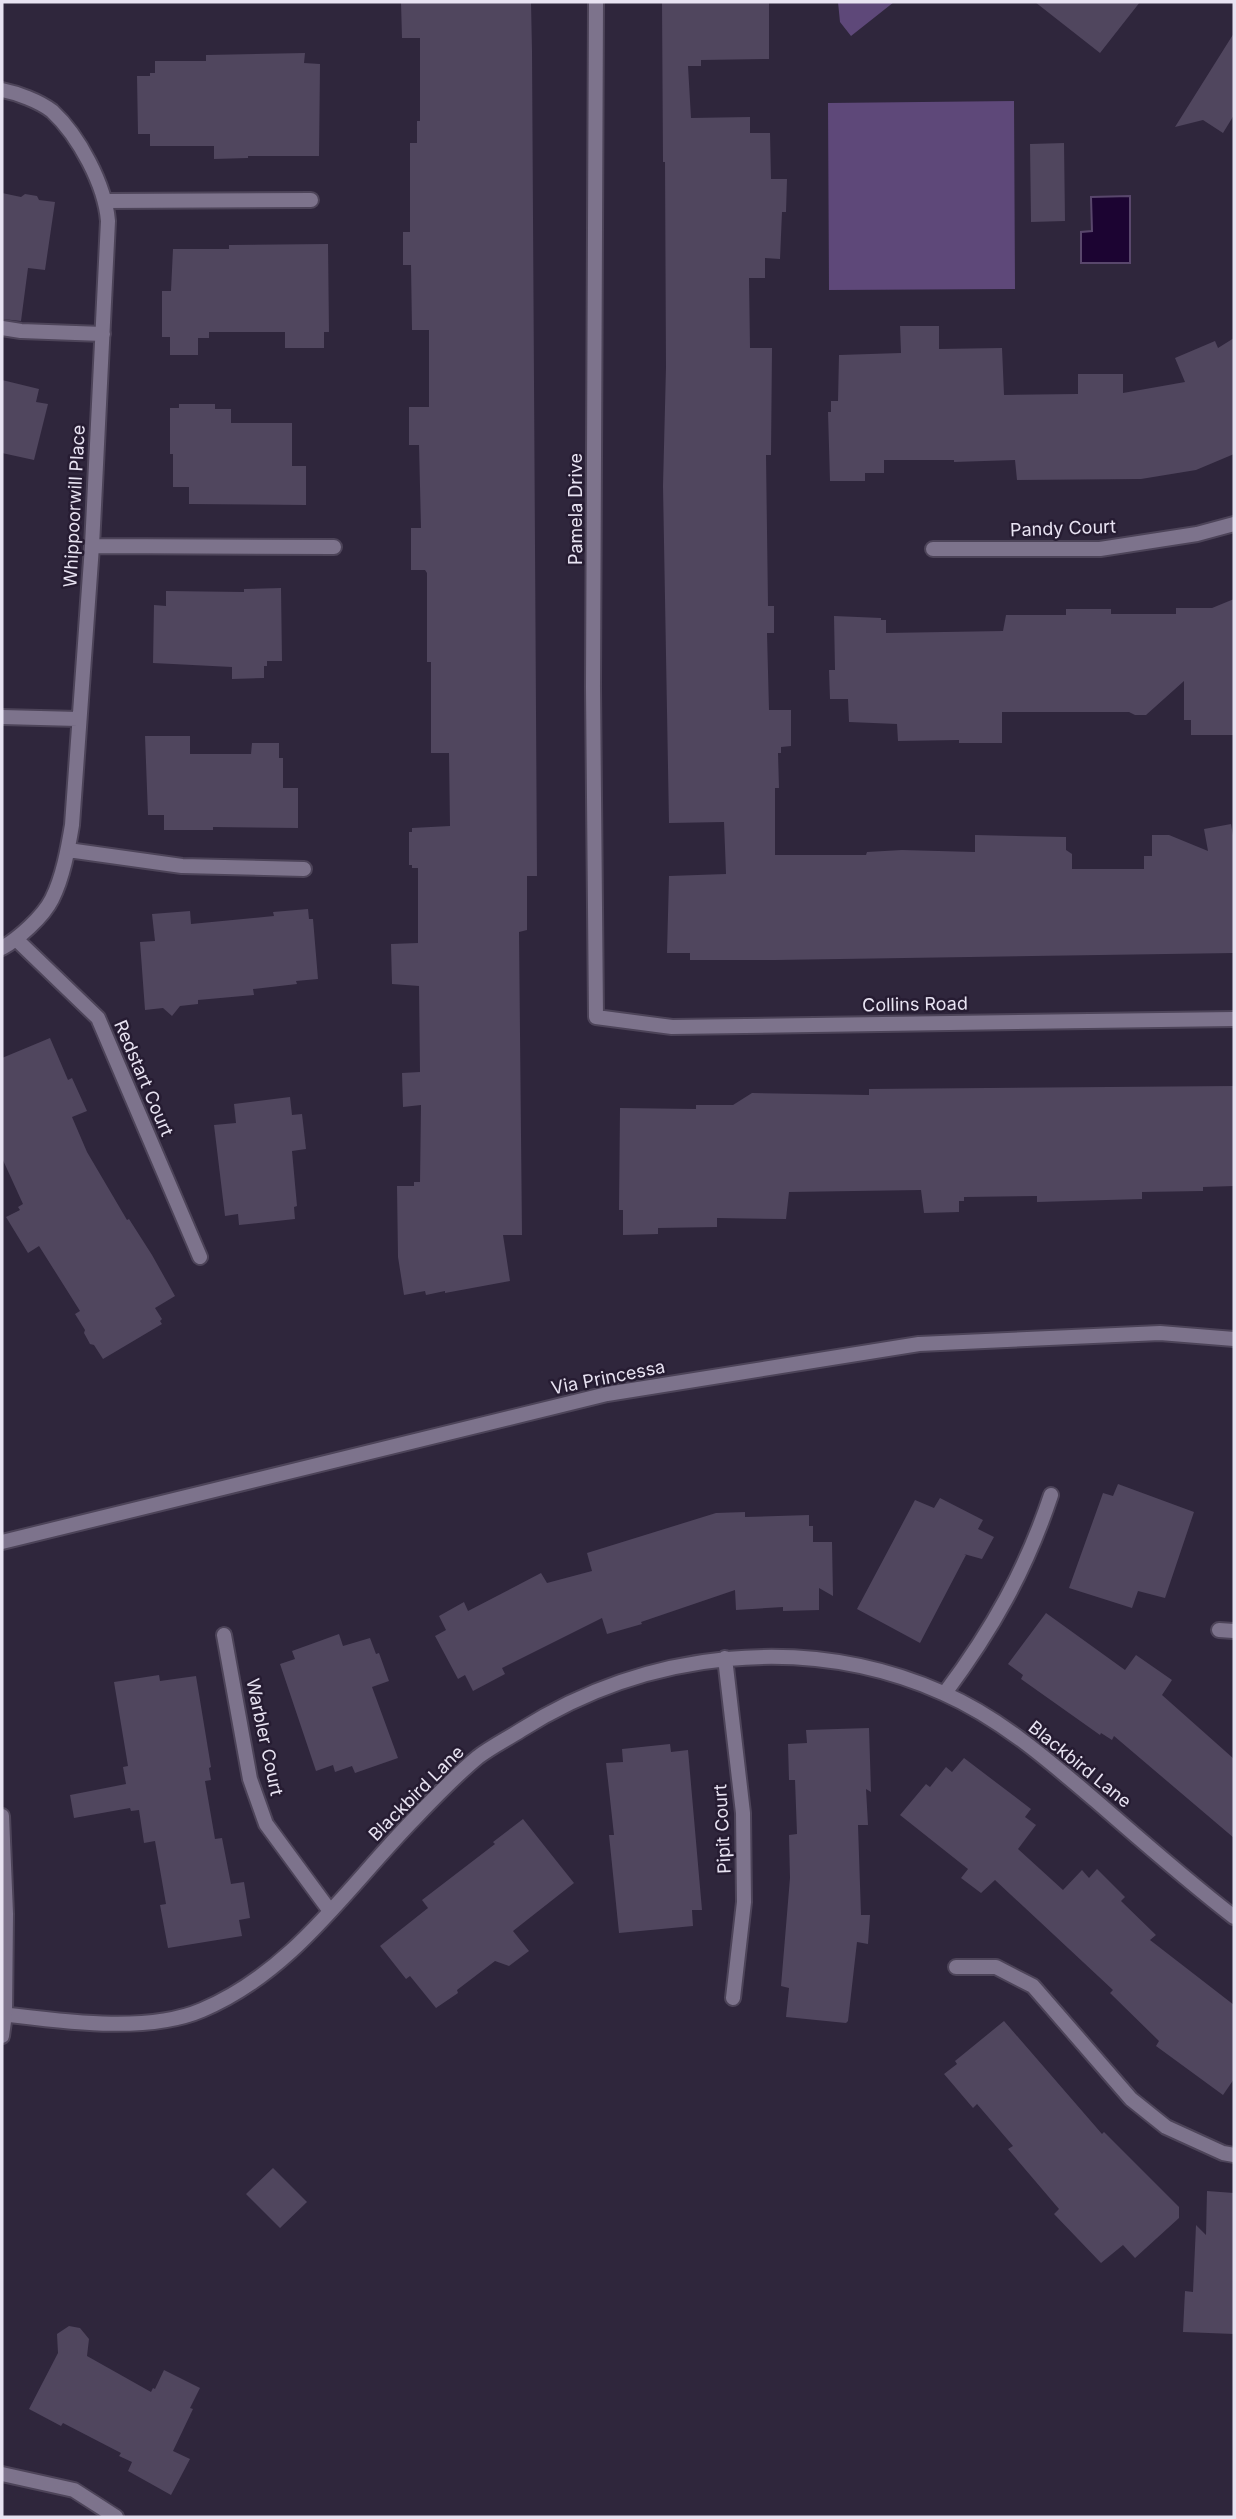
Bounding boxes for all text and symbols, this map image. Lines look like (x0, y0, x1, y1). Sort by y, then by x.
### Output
street label: Whippoorwill Place (59, 424, 89, 588)
street label: Pamela Drive (565, 453, 586, 565)
street label: Pandy Court (1010, 516, 1116, 540)
street label: Collins Road (862, 993, 968, 1015)
street label: Redstart Court (110, 1017, 178, 1139)
street label: Via Princessa (549, 1356, 667, 1398)
street label: Warbler Court (242, 1677, 288, 1798)
street label: Blackbird Lane (1025, 1716, 1135, 1812)
street label: Blackbird Lane (364, 1741, 468, 1845)
street label: Pipit Court (709, 1784, 735, 1874)

